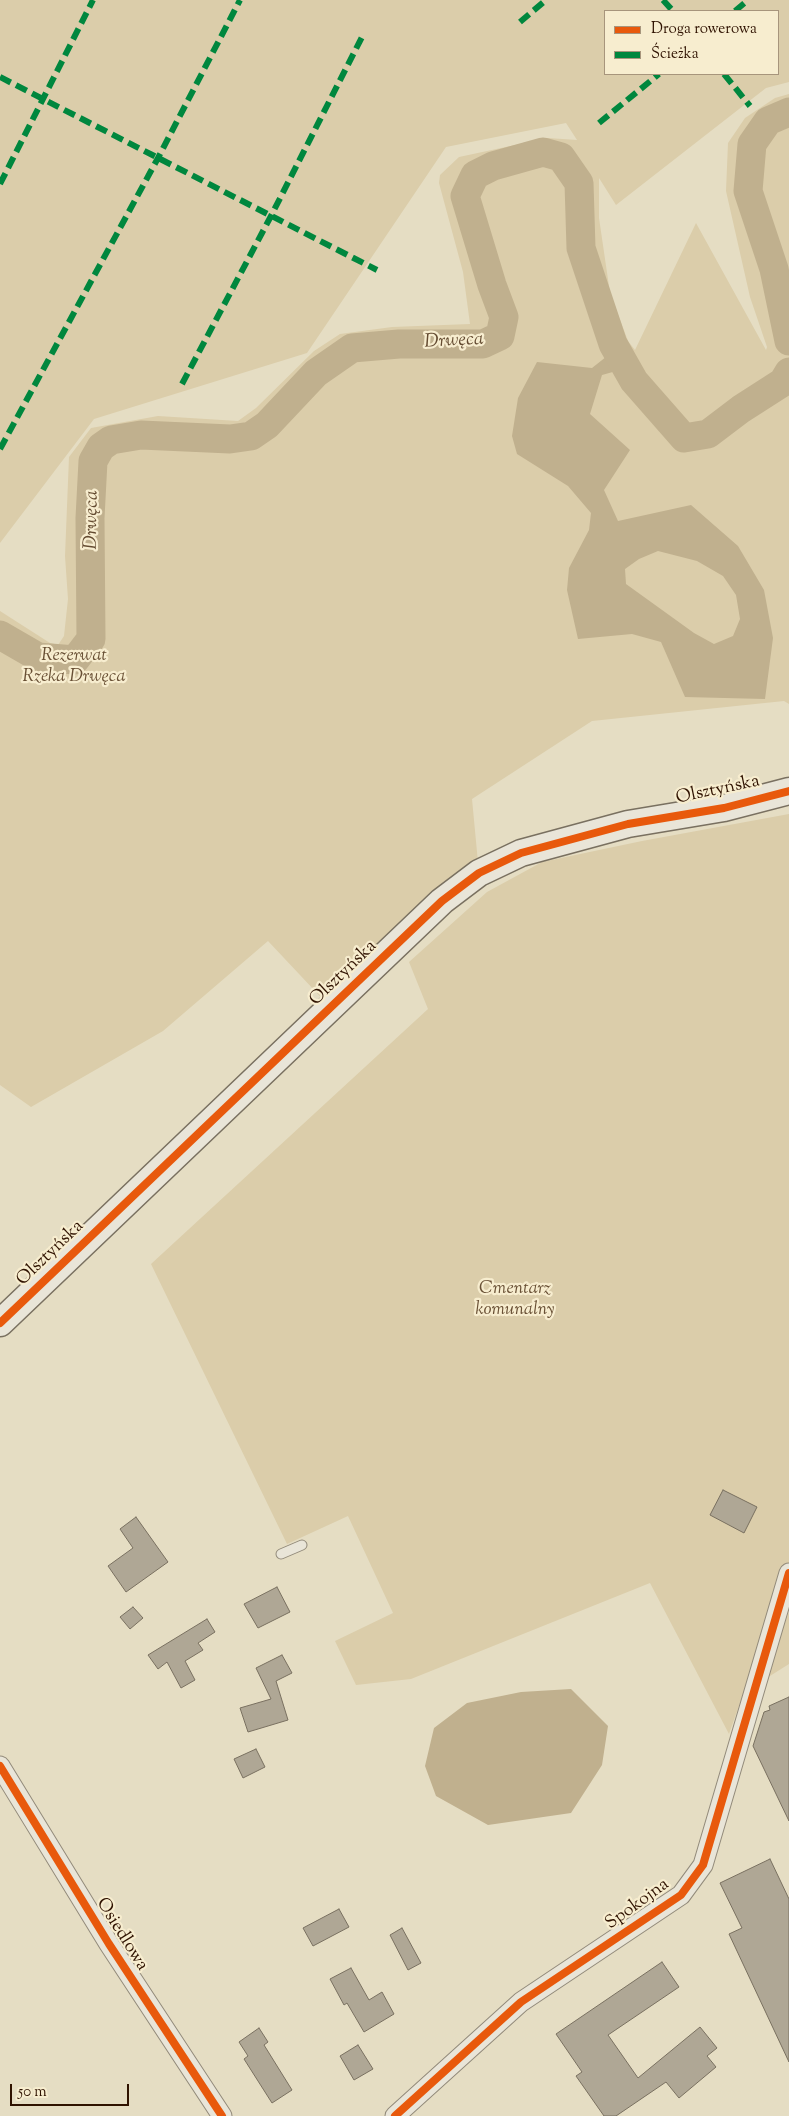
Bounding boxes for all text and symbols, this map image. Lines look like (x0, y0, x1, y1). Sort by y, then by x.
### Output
legend (604, 10, 779, 75)
text: Droga rowerowa (651, 19, 757, 40)
text: Ścieżka (651, 44, 699, 65)
water label: Drwęca (424, 329, 484, 355)
water label: Drwęca (81, 490, 105, 550)
park label: Rezerwat Rzeka Drwęca (23, 646, 125, 689)
street label: Olsztyńska (674, 772, 762, 810)
street label: Olsztyńska (306, 937, 382, 1011)
street label: Olsztyńska (13, 1217, 89, 1291)
park label: Cmentarz komunalny (476, 1279, 554, 1322)
street label: Spokojna (602, 1875, 674, 1935)
street label: Osiedlowa (90, 1895, 152, 1975)
scale bar (12, 2074, 131, 2106)
text: 50 m (18, 2082, 47, 2103)

